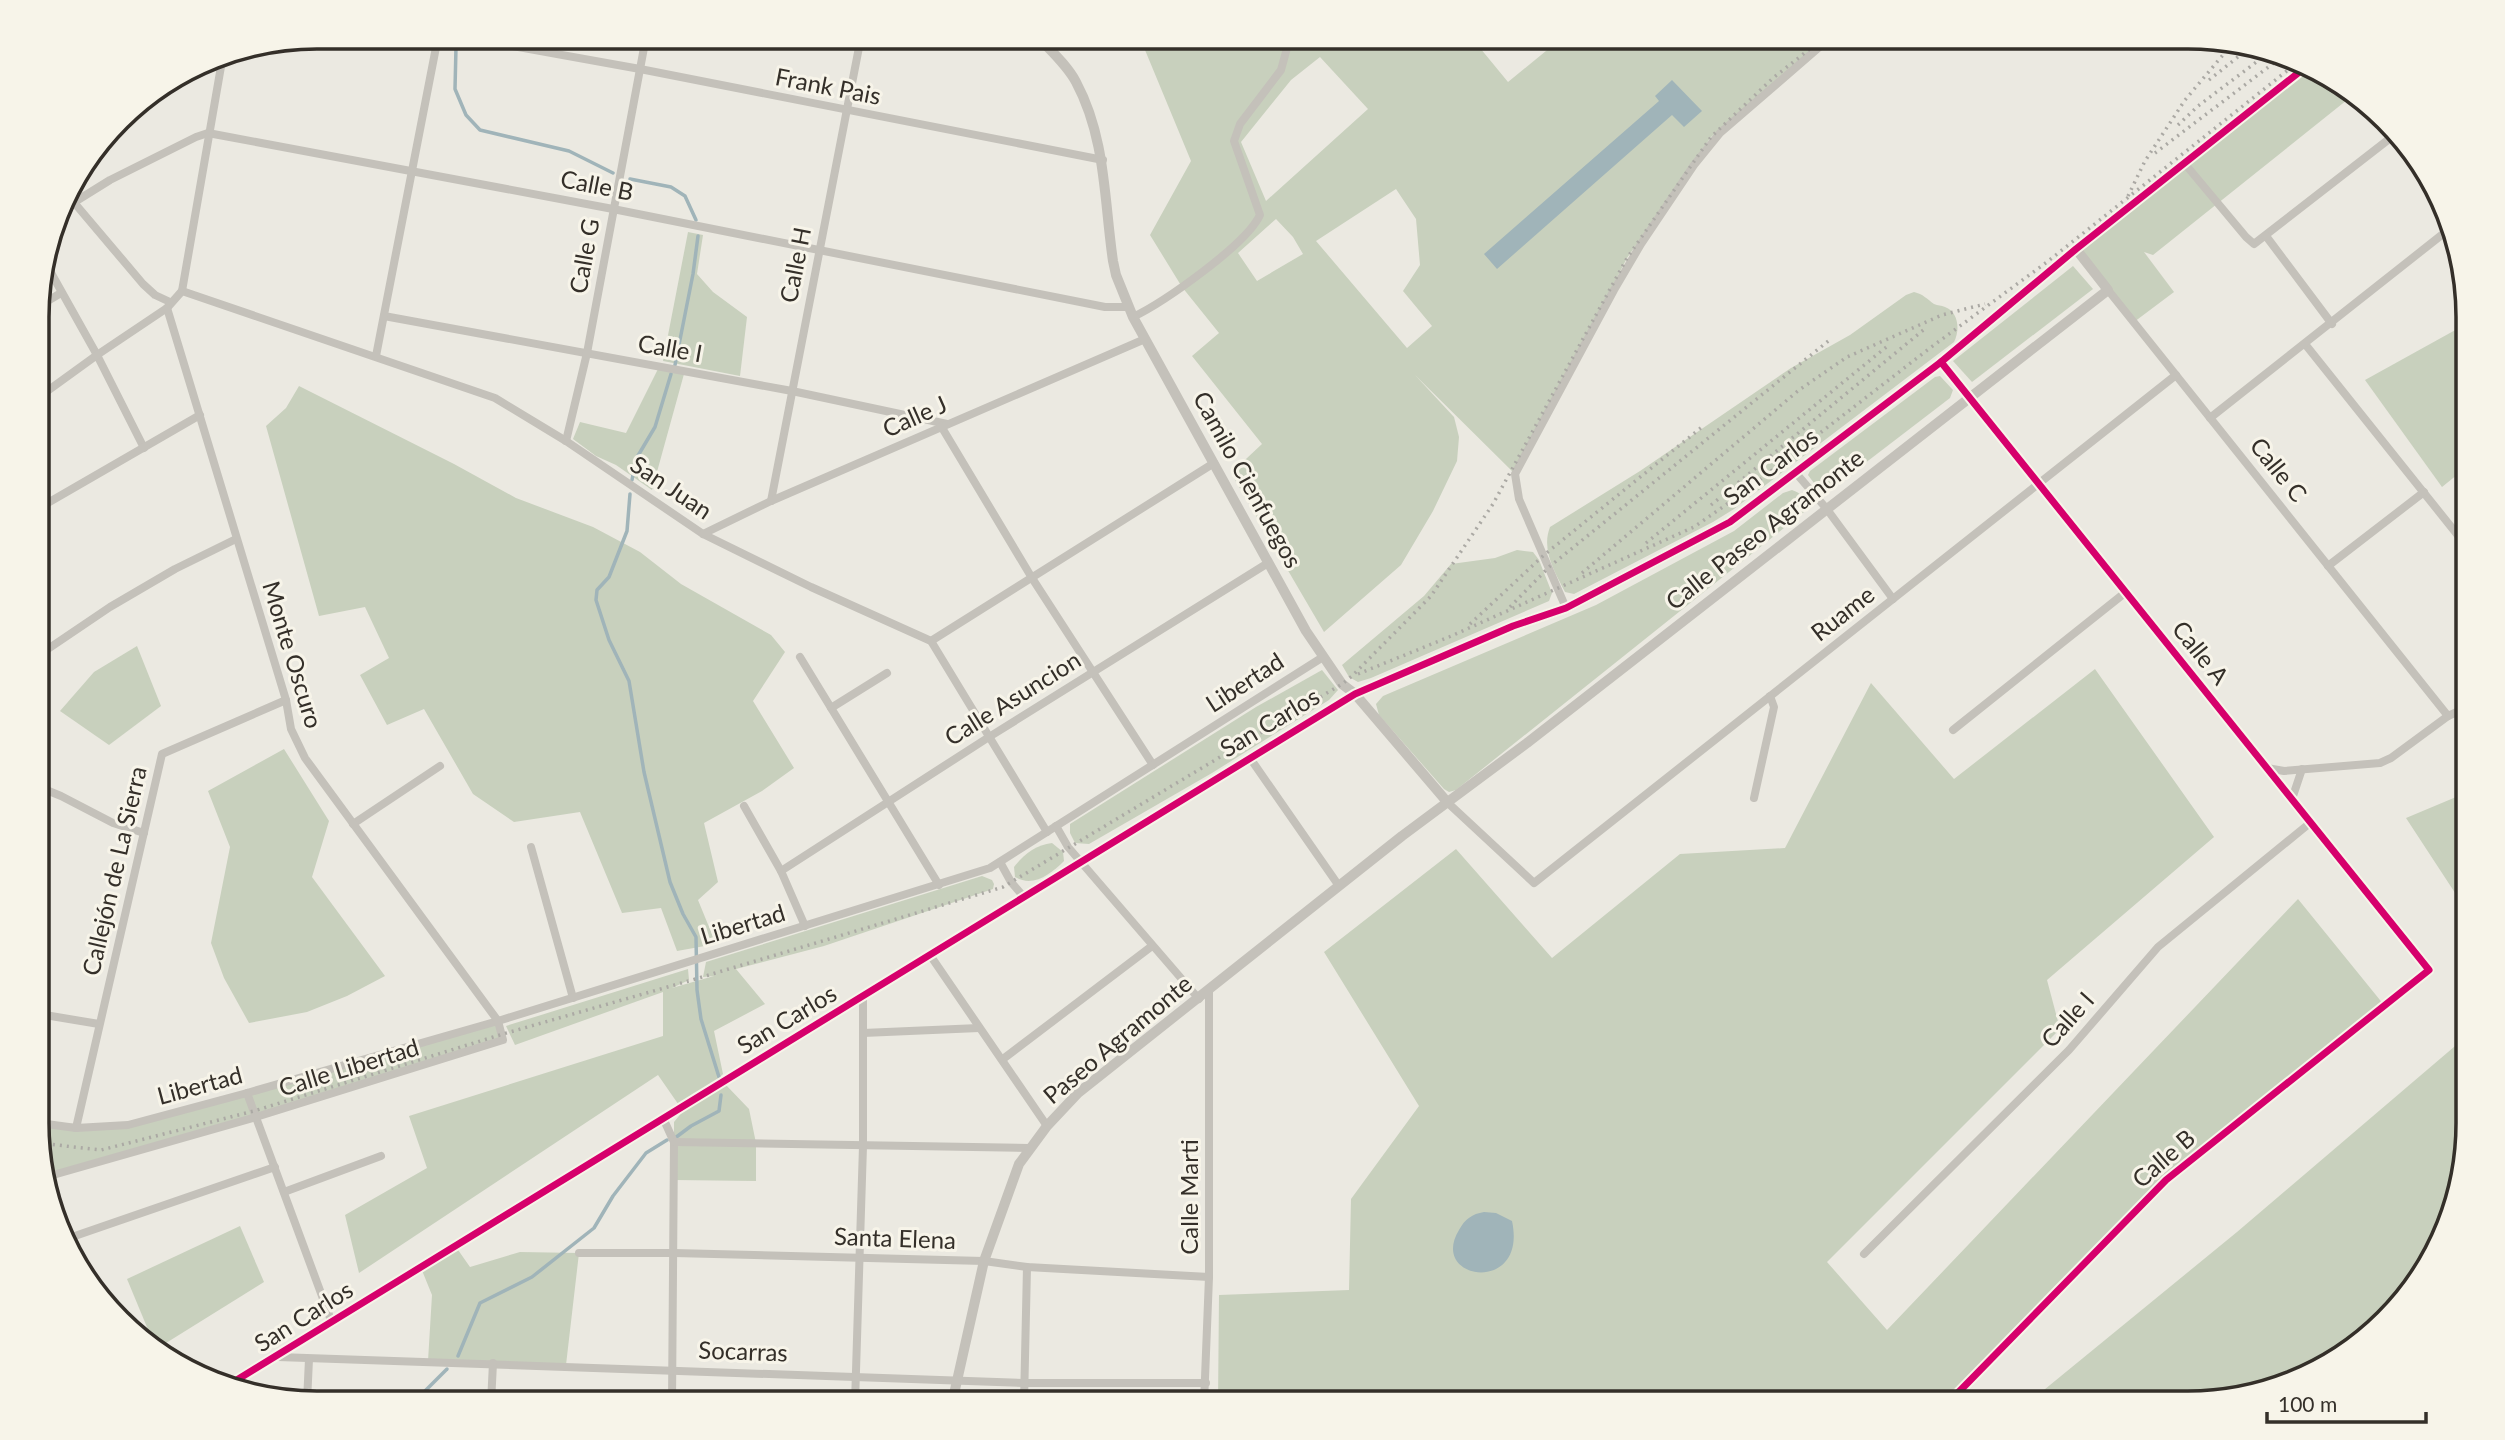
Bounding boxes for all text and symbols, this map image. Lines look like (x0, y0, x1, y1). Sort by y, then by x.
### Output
street label: Frank Pais (773, 61, 884, 110)
street label: Calle B (558, 163, 636, 206)
street label: Calle G (563, 216, 604, 296)
street label: Calle H (773, 224, 816, 305)
street label: Calle I (636, 328, 705, 367)
street label: Camilo Cienfuegos (1188, 386, 1309, 573)
street label: Calle J (878, 389, 951, 443)
street label: San Carlos (1717, 421, 1823, 511)
street label: Calle C (2245, 431, 2314, 507)
street label: Calle Paseo Agramonte (1659, 443, 1869, 615)
street label: San Juan (626, 449, 718, 525)
street label: Monte Oscuro (257, 578, 330, 732)
street label: Ruame (1805, 579, 1879, 646)
street label: Calle A (2167, 614, 2236, 690)
street label: Calle Asuncion (939, 644, 1086, 751)
street label: Libertad (1200, 646, 1289, 718)
street label: San Carlos (1214, 681, 1324, 763)
street label: Callejón de La Sierra (75, 763, 152, 978)
street label: Libertad (697, 897, 788, 950)
street label: Paseo Agramonte (1037, 968, 1197, 1109)
street label: San Carlos (731, 978, 841, 1060)
street label: Calle I (2034, 985, 2099, 1053)
street label: Calle Libertad (275, 1031, 422, 1102)
street label: Libertad (154, 1059, 245, 1110)
street label: Calle B (2126, 1123, 2200, 1193)
street label: Calle Marti (1174, 1139, 1203, 1255)
street label: Santa Elena (834, 1221, 957, 1254)
street label: San Carlos (249, 1274, 358, 1357)
street label: Socarras (698, 1334, 788, 1367)
scale bar (2267, 1380, 2426, 1424)
text: 100 m (2278, 1391, 2337, 1416)

